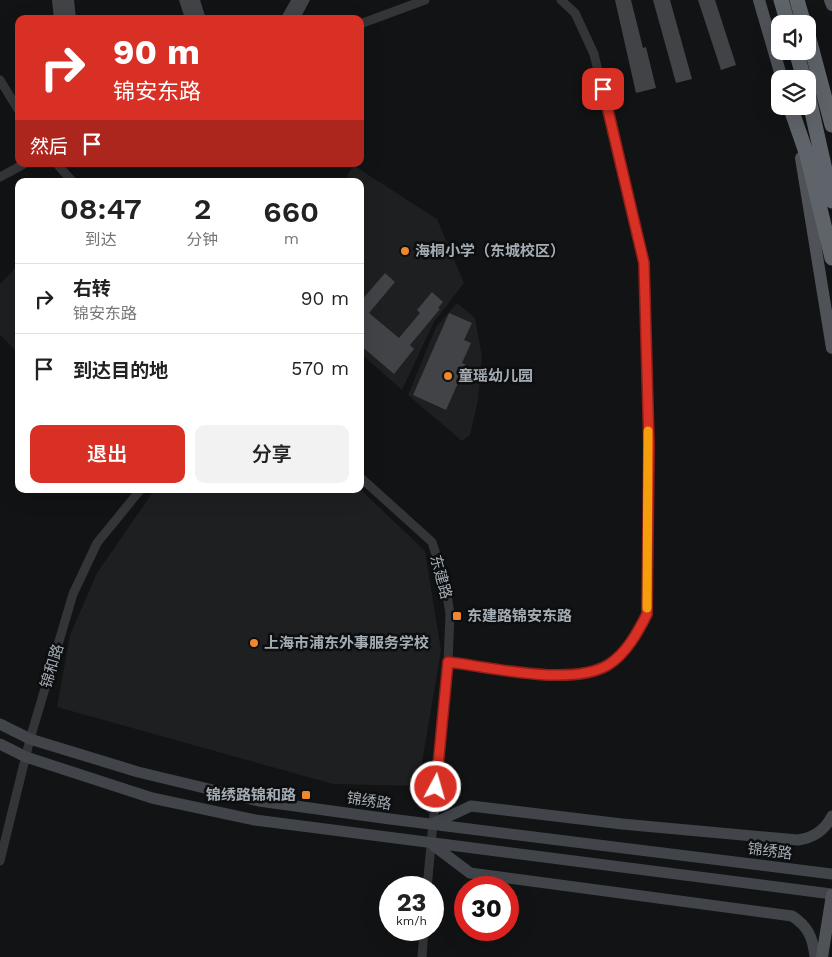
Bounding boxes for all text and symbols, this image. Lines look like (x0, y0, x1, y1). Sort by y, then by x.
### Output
map controls (771, 15, 816, 115)
button: sound (771, 15, 816, 60)
text: 90 m (113, 31, 200, 73)
icon: right (30, 35, 95, 100)
pin (582, 68, 624, 110)
button: layers (771, 70, 816, 115)
icon: arrive (589, 75, 617, 103)
text: 锦安东路 (113, 79, 201, 104)
icon: arrive (78, 130, 106, 158)
text: 然后 (30, 135, 68, 158)
text: 08:47 (60, 191, 142, 226)
text: 2 (194, 191, 211, 226)
text: 660 (263, 194, 319, 229)
text: m (284, 229, 299, 248)
text: 到达 (85, 230, 117, 249)
text: 分钟 (187, 230, 219, 249)
place label: 海桐小学（东城校区） (415, 242, 565, 260)
marker: 海桐小学（东城校区） (399, 245, 411, 257)
text: 右转 (73, 277, 111, 300)
icon: right (30, 285, 58, 313)
text: 90 m (301, 287, 349, 310)
text: 锦安东路 (73, 304, 137, 323)
icon: arrive (30, 355, 58, 383)
text: 570 m (291, 357, 349, 380)
text: 到达目的地 (73, 359, 168, 382)
place label: 童瑶幼儿园 (458, 367, 533, 385)
marker: 童瑶幼儿园 (442, 370, 454, 382)
button: 退出 (30, 425, 185, 483)
button: 分享 (195, 425, 349, 483)
street label: 东建路 (426, 553, 456, 601)
place label: 东建路锦安东路 (467, 607, 572, 625)
marker: 东建路锦安东路 (451, 610, 463, 622)
place label: 上海市浦东外事服务学校 (264, 634, 429, 652)
marker: 上海市浦东外事服务学校 (248, 637, 260, 649)
street label: 锦和路 (37, 642, 67, 690)
position arrow (409, 760, 461, 812)
place label: 锦绣路锦和路 (206, 786, 296, 804)
marker: 锦绣路锦和路 (300, 789, 312, 801)
street label: 锦绣路 (345, 789, 393, 813)
street label: 锦绣路 (747, 839, 793, 863)
speed limit sign: 30 (454, 876, 519, 941)
text: 23 (397, 888, 426, 917)
text: km/h (396, 914, 427, 928)

